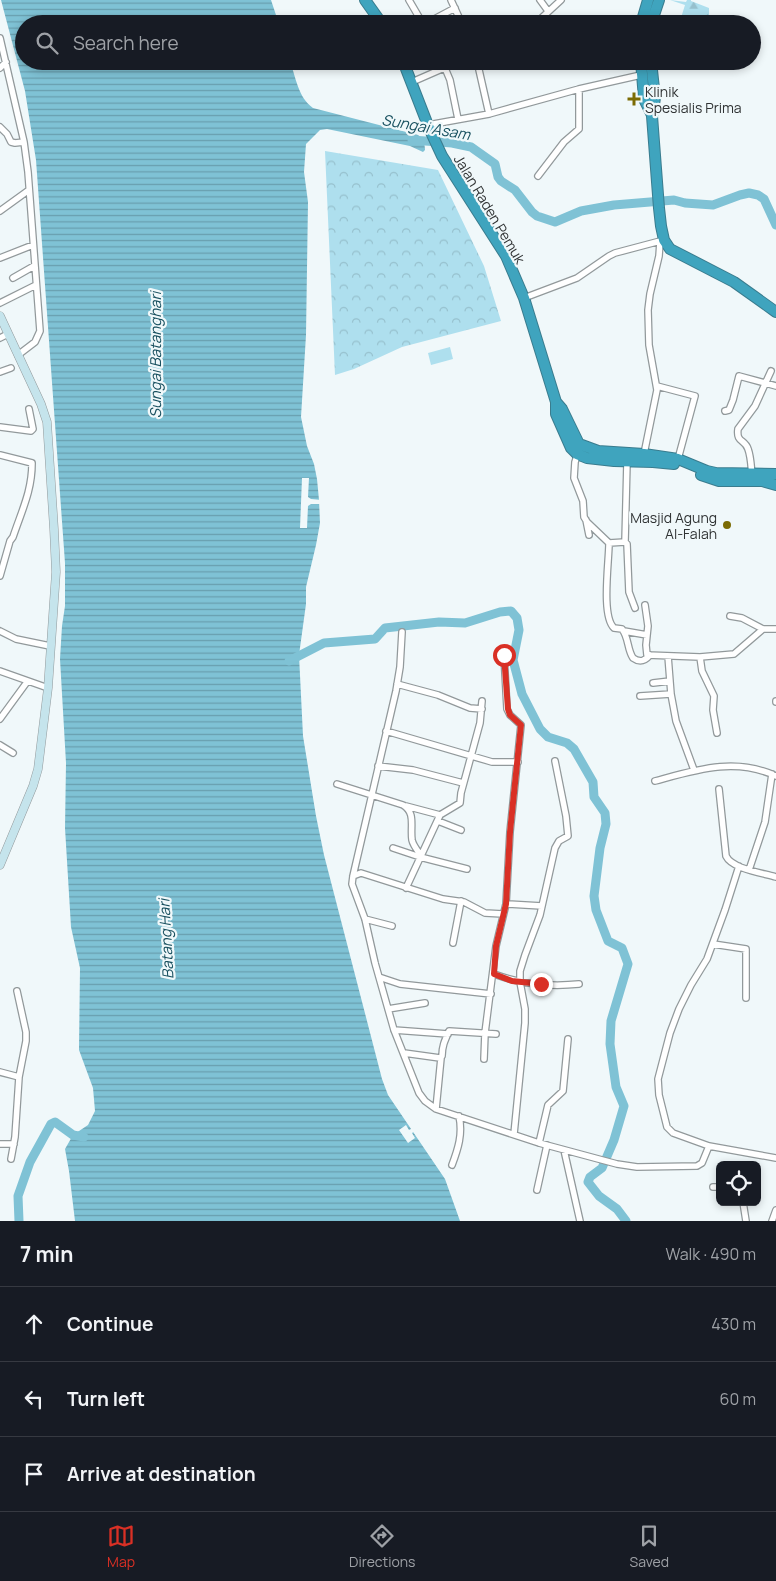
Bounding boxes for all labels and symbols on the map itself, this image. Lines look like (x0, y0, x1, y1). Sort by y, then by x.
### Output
place label: Klinik Spesialis Prima (645, 82, 742, 117)
marker: Klinik Spesialis Prima (627, 92, 641, 106)
water label: Sungai Asam (380, 109, 473, 145)
street label: Jalan Raden Pemuk (450, 151, 531, 268)
water label: Sungai Batanghari (145, 289, 166, 418)
place label: Masjid Agung Al-Falah (630, 508, 717, 543)
marker: Masjid Agung Al-Falah (721, 519, 733, 531)
route start (493, 644, 516, 667)
water label: Batang Hari (153, 896, 179, 980)
route end (530, 973, 553, 996)

